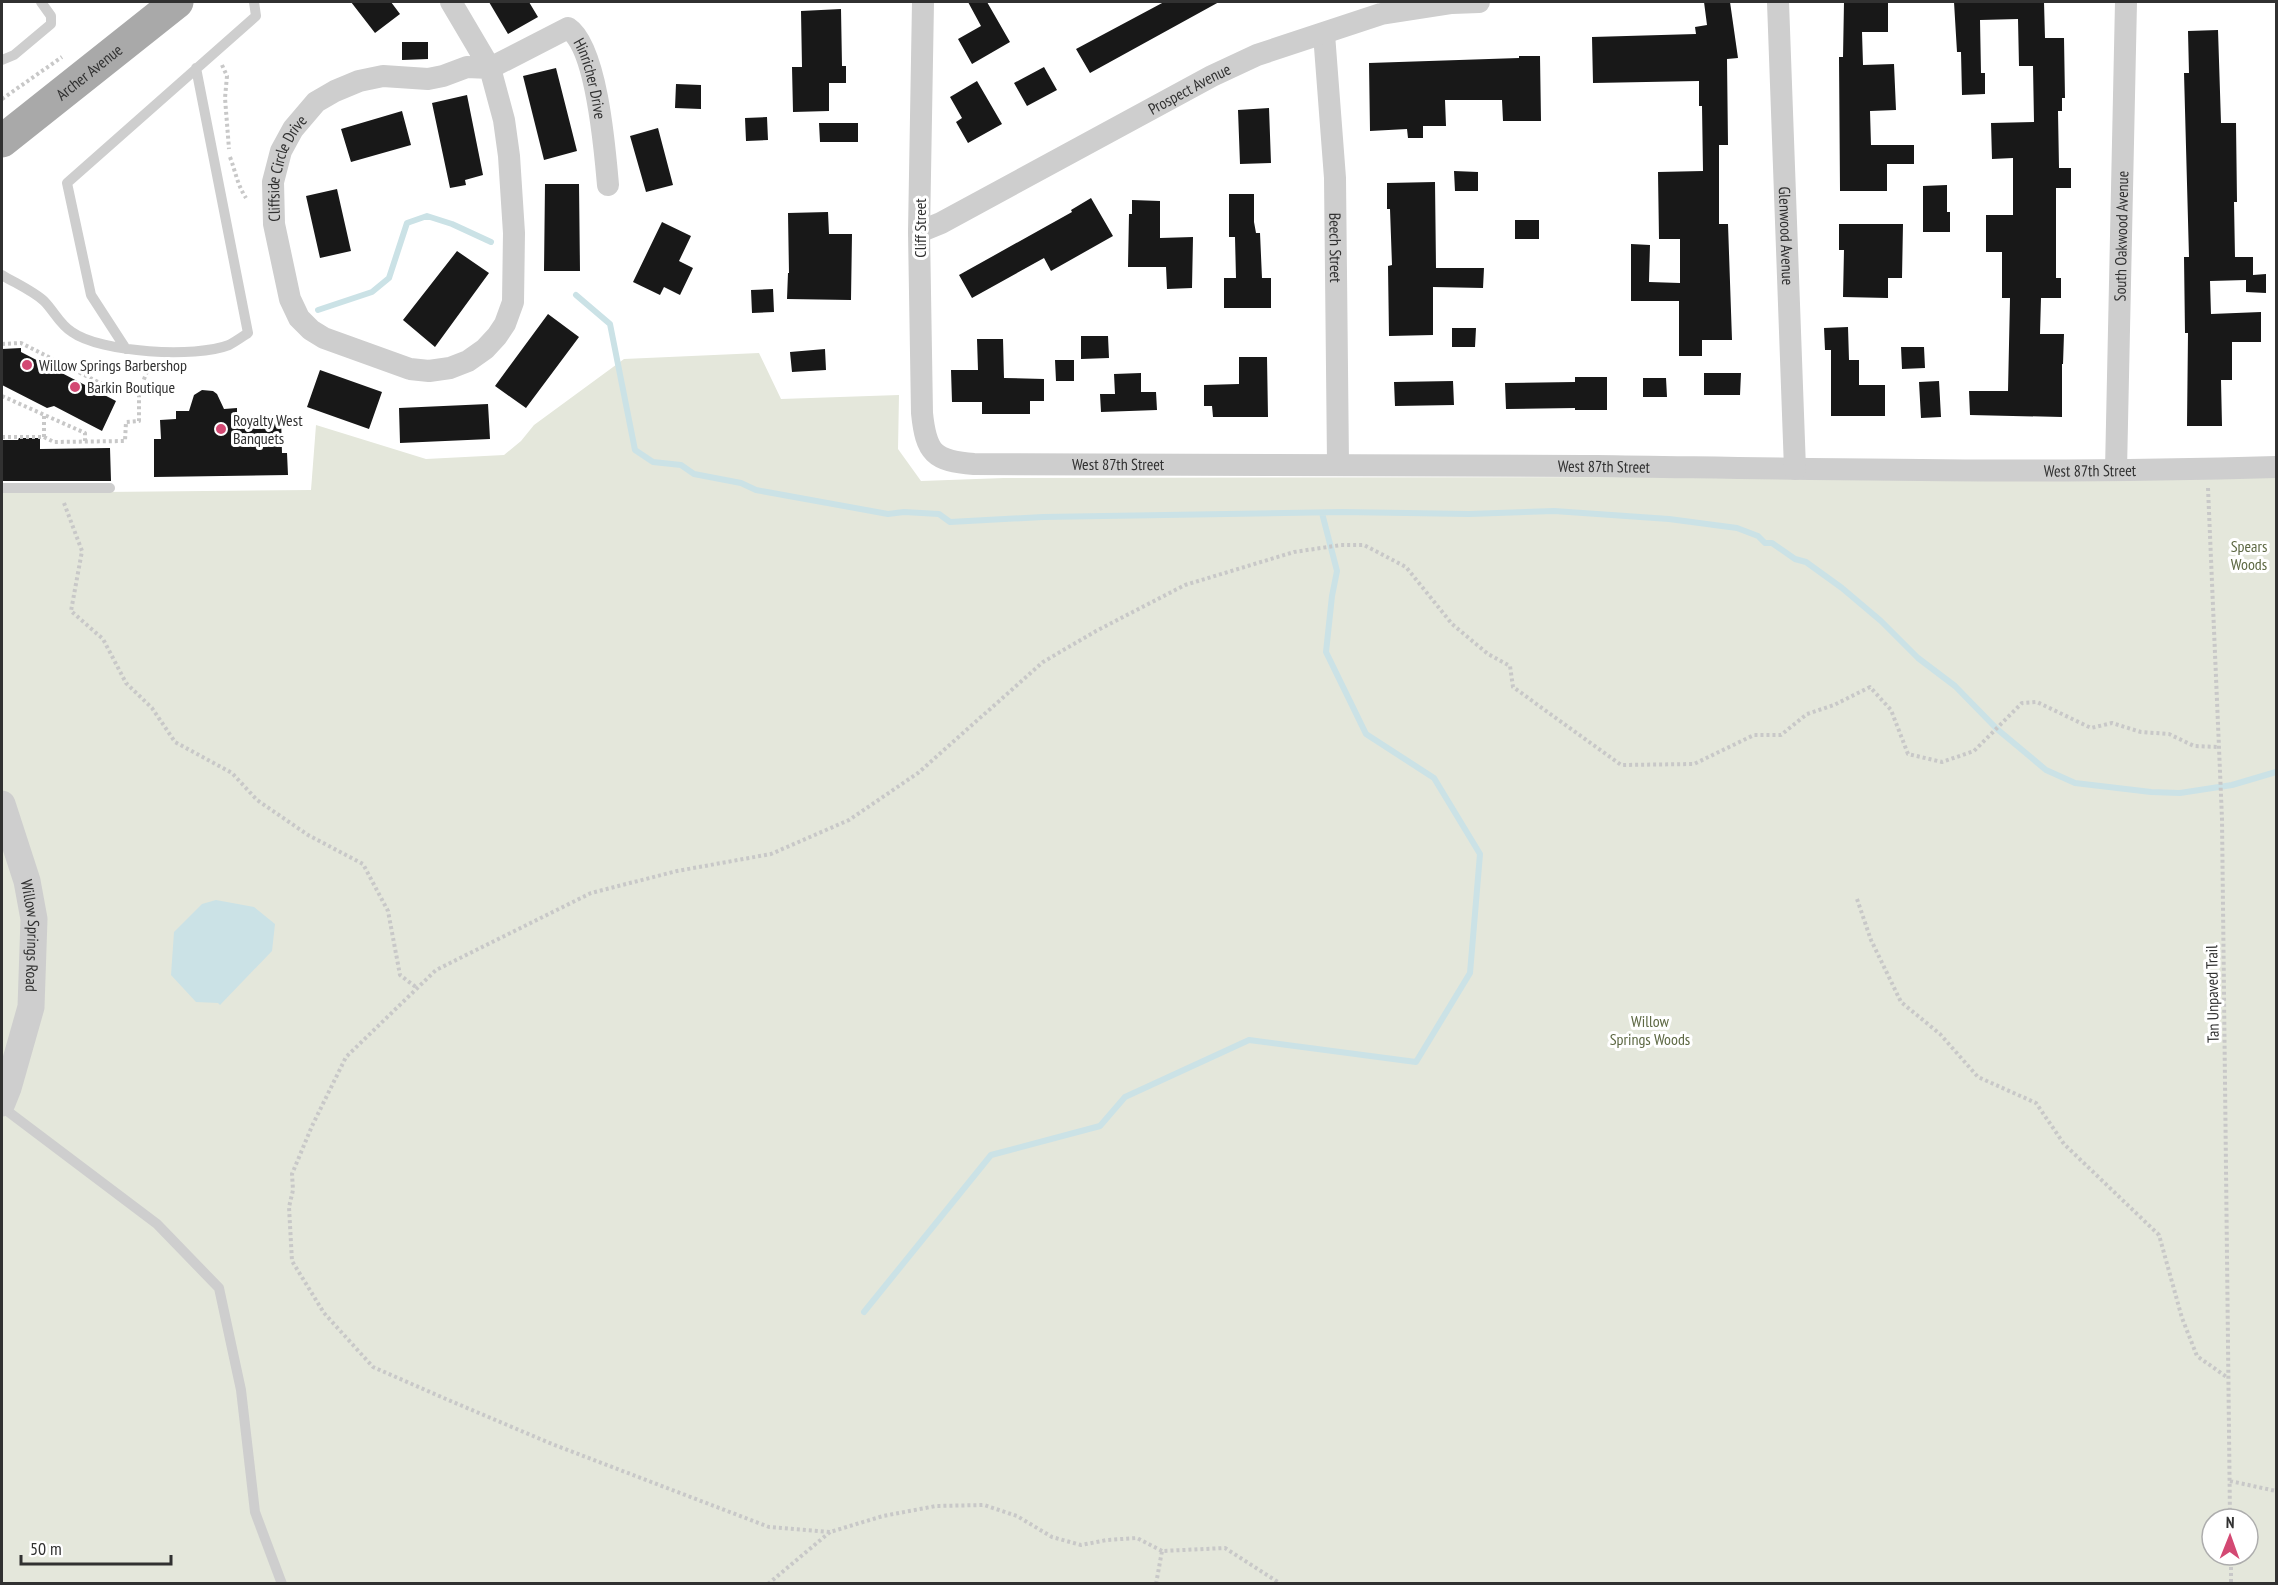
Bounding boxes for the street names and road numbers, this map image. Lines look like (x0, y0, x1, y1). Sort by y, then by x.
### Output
street label: Hinricher Drive (569, 34, 611, 120)
street label: Archer Avenue (52, 40, 126, 104)
street label: Prospect Avenue (1145, 59, 1234, 119)
street label: Cliffside Circle Drive (263, 111, 311, 222)
street label: South Oakwood Avenue (2110, 171, 2132, 302)
street label: Glenwood Avenue (1775, 186, 1798, 286)
street label: Cliff Street (910, 198, 930, 258)
street label: Beech Street (1325, 213, 1346, 283)
street label: West 87th Street (1072, 454, 1165, 474)
street label: West 87th Street (1558, 456, 1651, 477)
street label: West 87th Street (2044, 460, 2137, 481)
street label: Willow Springs Road (17, 878, 44, 992)
street label: Tan Unpaved Trail (2201, 945, 2223, 1043)

